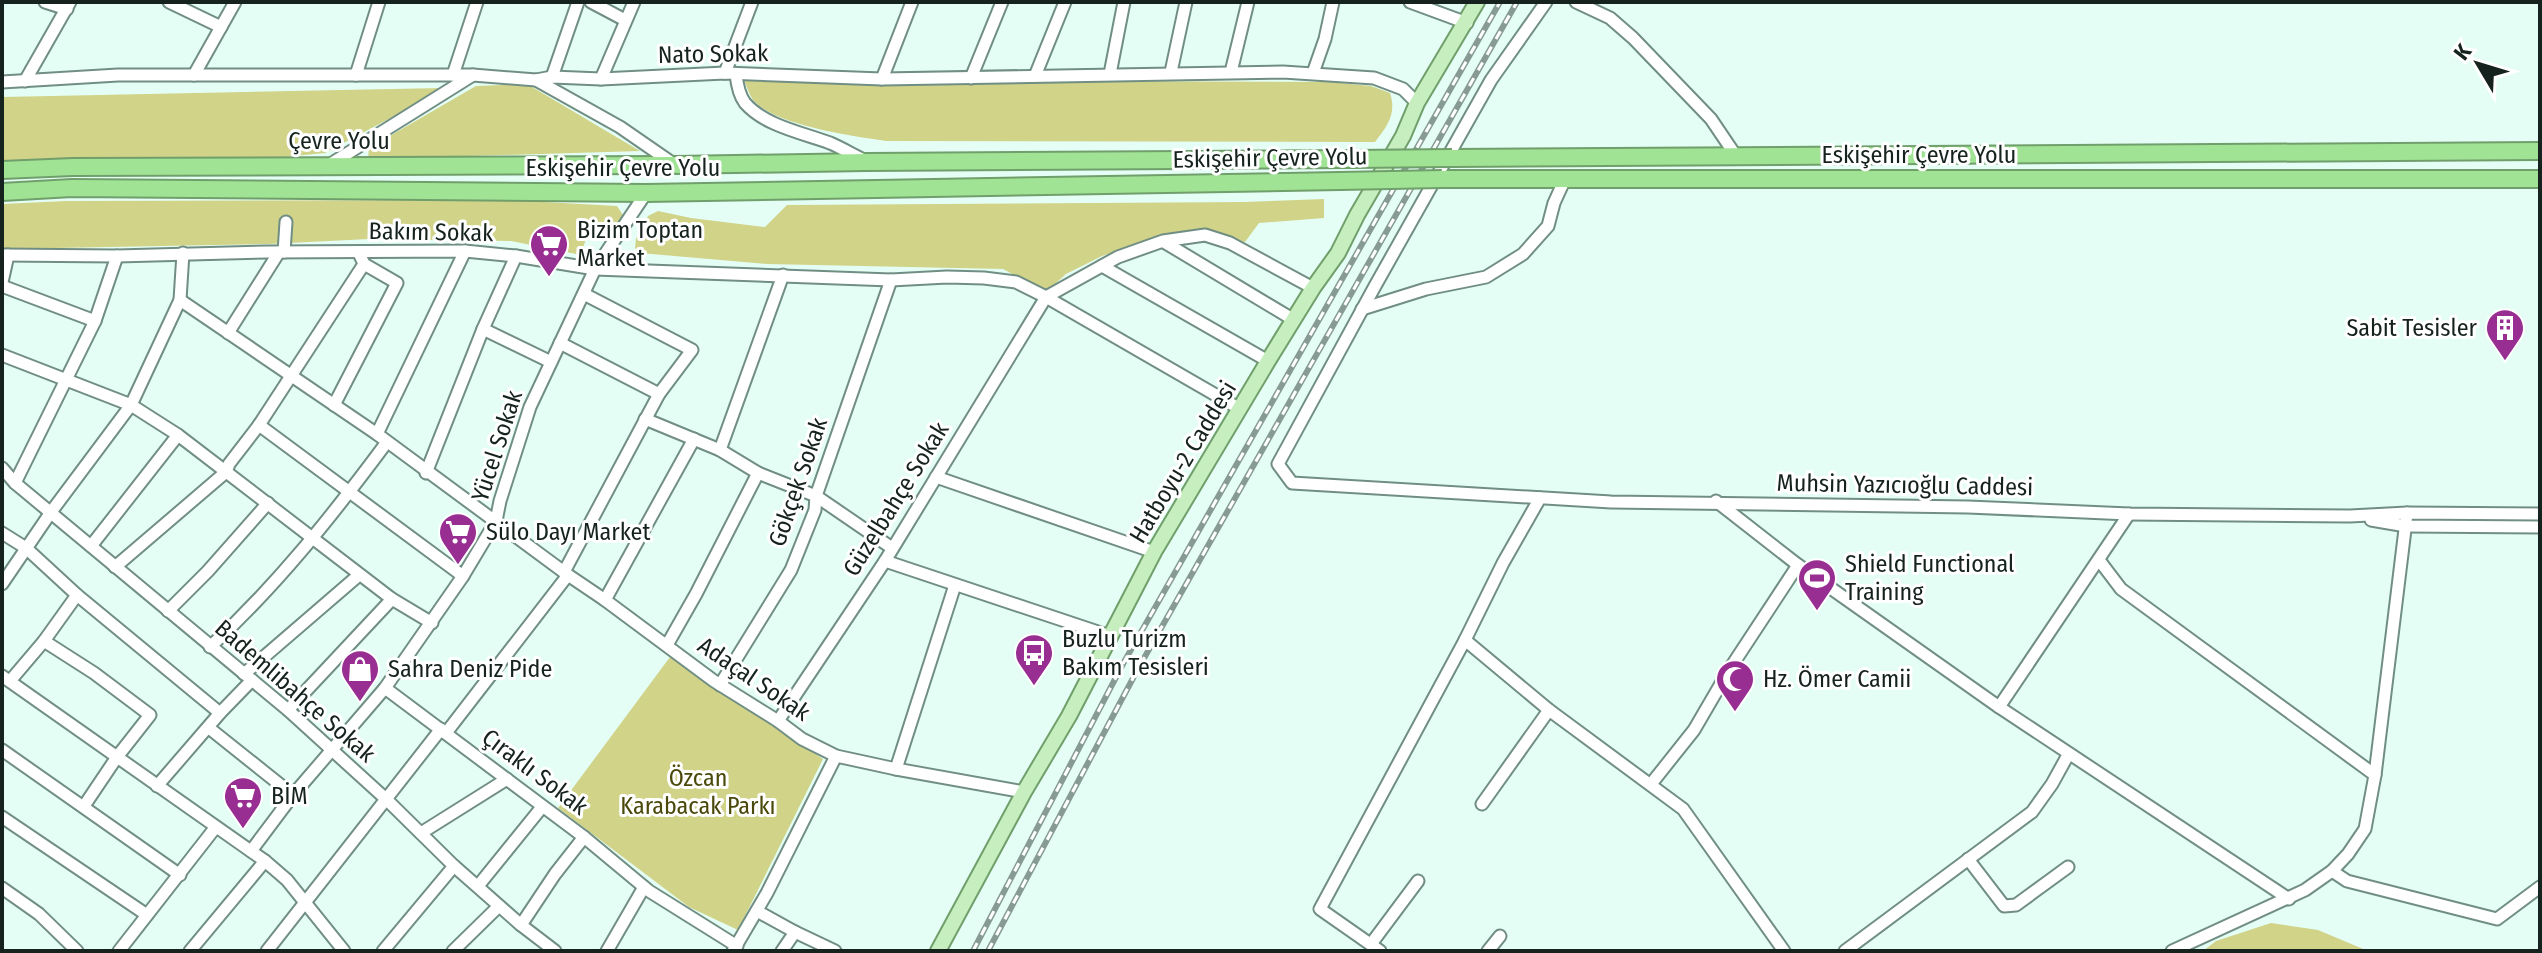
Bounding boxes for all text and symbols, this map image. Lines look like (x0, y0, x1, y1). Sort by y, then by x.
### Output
north arrow (2438, 24, 2518, 104)
text: K (2448, 38, 2478, 65)
street label: Nato Sokak (658, 39, 769, 69)
street label: Çevre Yolu (288, 127, 390, 155)
street label: Eskişehir Çevre Yolu (1822, 141, 2016, 169)
street label: Eskişehir Çevre Yolu (1172, 142, 1368, 174)
street label: Eskişehir Çevre Yolu (526, 154, 720, 182)
place label: Bizim Toptan Market (577, 216, 703, 272)
street label: Bakım Sokak (369, 217, 494, 247)
supermarket icon: Bizim Toptan Market (528, 223, 570, 278)
building icon: Sabit Tesisler (2484, 307, 2526, 362)
place label: Sabit Tesisler (2346, 314, 2478, 342)
street label: Hatboyu-2 Caddesi (1124, 376, 1242, 548)
street label: Yücel Sokak (466, 386, 528, 505)
street label: Gökçek Sokak (763, 413, 833, 550)
street label: Güzelbahçe Sokak (837, 416, 955, 581)
street label: Muhsin Yazıcıoğlu Caddesi (1777, 469, 2033, 501)
supermarket icon: Sülo Dayı Market (437, 511, 479, 566)
place label: Sülo Dayı Market (486, 518, 650, 546)
place label: Shield Functional Training (1845, 550, 2014, 606)
sports icon: Shield Functional Training (1796, 557, 1838, 612)
street label: Bademlibahçe Sokak (209, 614, 381, 769)
place label: Buzlu Turizm Bakım Tesisleri (1062, 625, 1209, 681)
street label: Adaçal Sokak (693, 631, 816, 727)
bus stop icon: Buzlu Turizm Bakım Tesisleri (1013, 632, 1055, 687)
shop icon: Sahra Deniz Pide (339, 648, 381, 703)
place label: Sahra Deniz Pide (388, 655, 552, 683)
mosque icon: Hz. Ömer Camii (1714, 658, 1756, 713)
place label: Hz. Ömer Camii (1763, 665, 1911, 693)
street label: Çıraklı Sokak (477, 723, 594, 821)
park label: Özcan Karabacak Parkı (620, 764, 776, 820)
supermarket icon: BİM (222, 775, 264, 830)
place label: BİM (271, 782, 307, 810)

